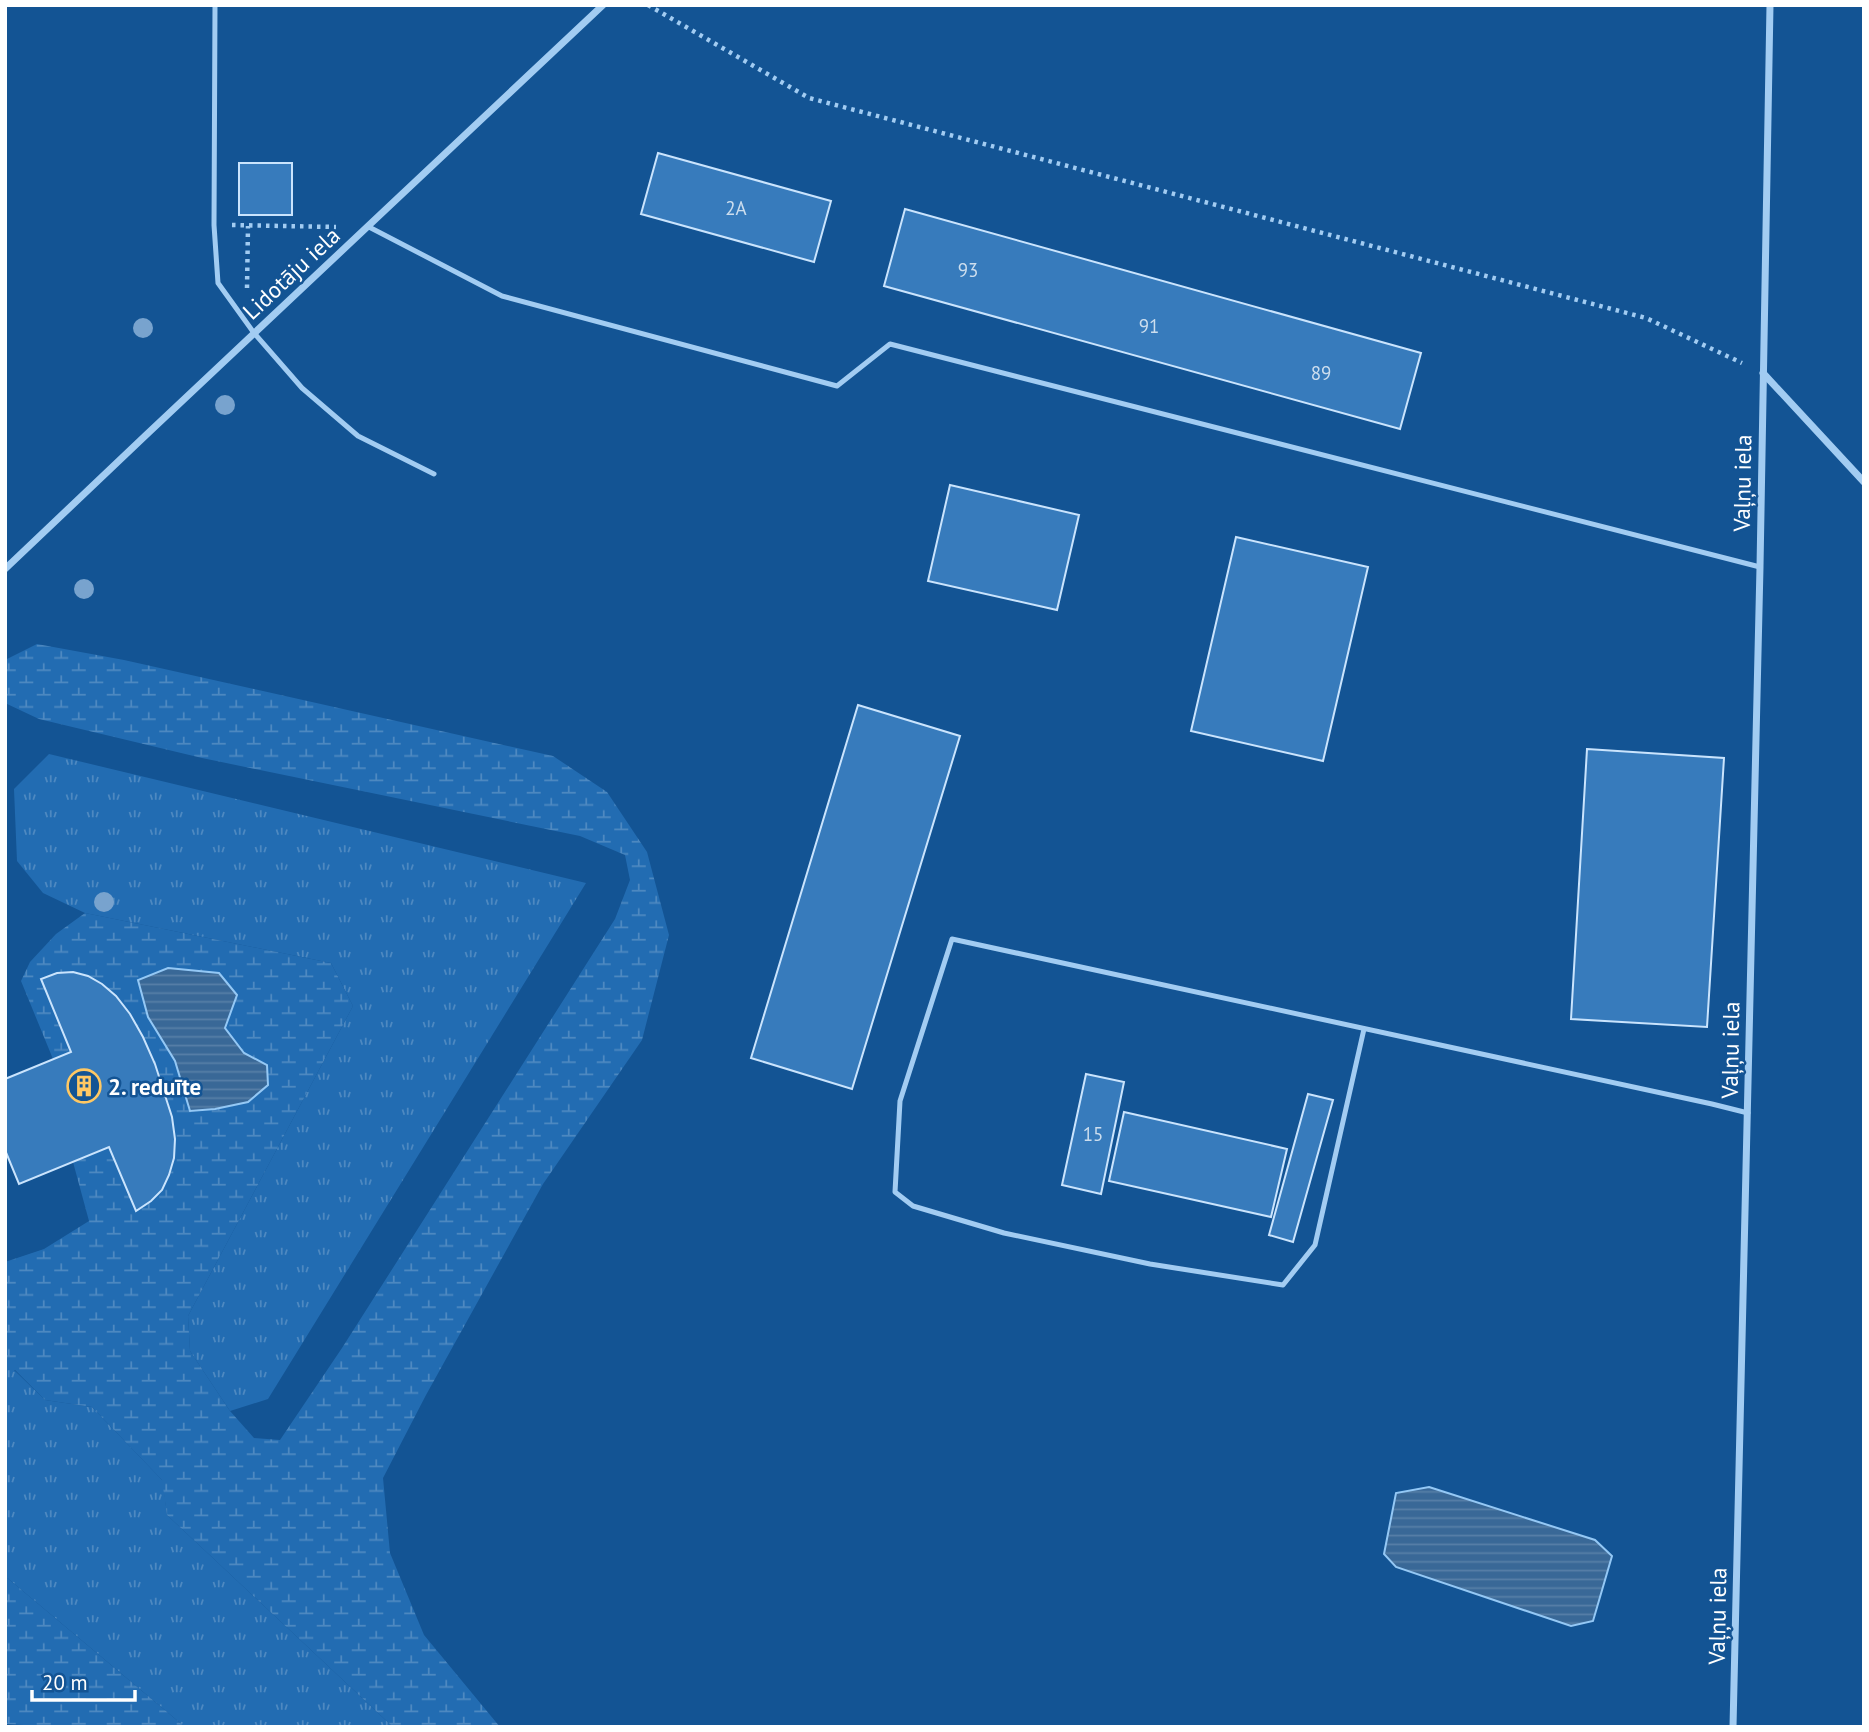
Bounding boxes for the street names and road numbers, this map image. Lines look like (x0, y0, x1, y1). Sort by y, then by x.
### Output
street label: Lidotāju iela (236, 221, 346, 325)
street label: Vaļņu iela (1727, 434, 1757, 533)
street label: Vaļņu iela (1715, 1001, 1745, 1100)
street label: Vaļņu iela (1702, 1567, 1732, 1666)

